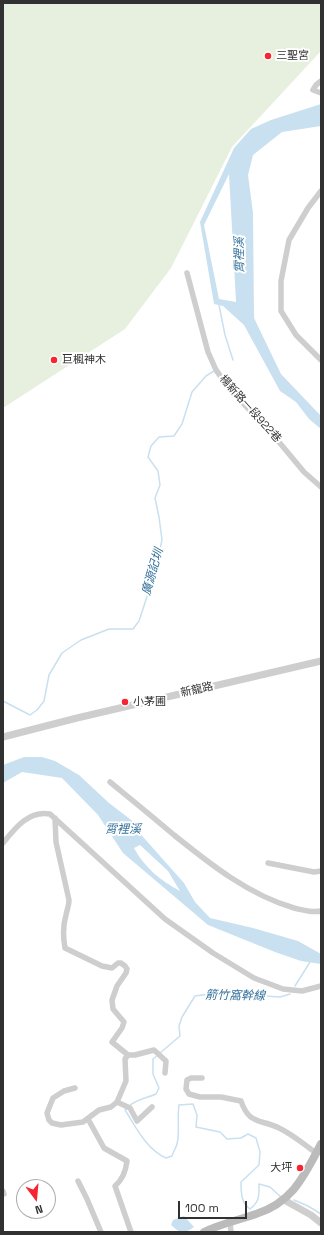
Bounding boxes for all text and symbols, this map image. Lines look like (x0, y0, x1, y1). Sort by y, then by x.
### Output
place label: 三聖宮 (276, 49, 309, 63)
marker: 三聖宮 (263, 51, 273, 61)
water label: 霄裡溪 (232, 237, 248, 273)
place label: 巨楓神木 (62, 353, 106, 367)
marker: 巨楓神木 (49, 355, 59, 365)
street label: 楊新路一段922巷 (216, 373, 284, 445)
water label: 廣源記圳 (139, 547, 167, 597)
street label: 新龍路 (179, 680, 215, 700)
place label: 小茅圃 (133, 695, 166, 709)
marker: 小茅圃 (120, 697, 130, 707)
water label: 霄裡溪 (105, 823, 141, 837)
water label: 箭竹窩幹線 (205, 988, 265, 1004)
place label: 大坪 (270, 1161, 292, 1175)
marker: 大坪 (295, 1163, 305, 1173)
north arrow (16, 1179, 56, 1219)
scale bar (180, 1193, 249, 1219)
text: 100 m (185, 1200, 219, 1216)
text: N (34, 1202, 45, 1217)

